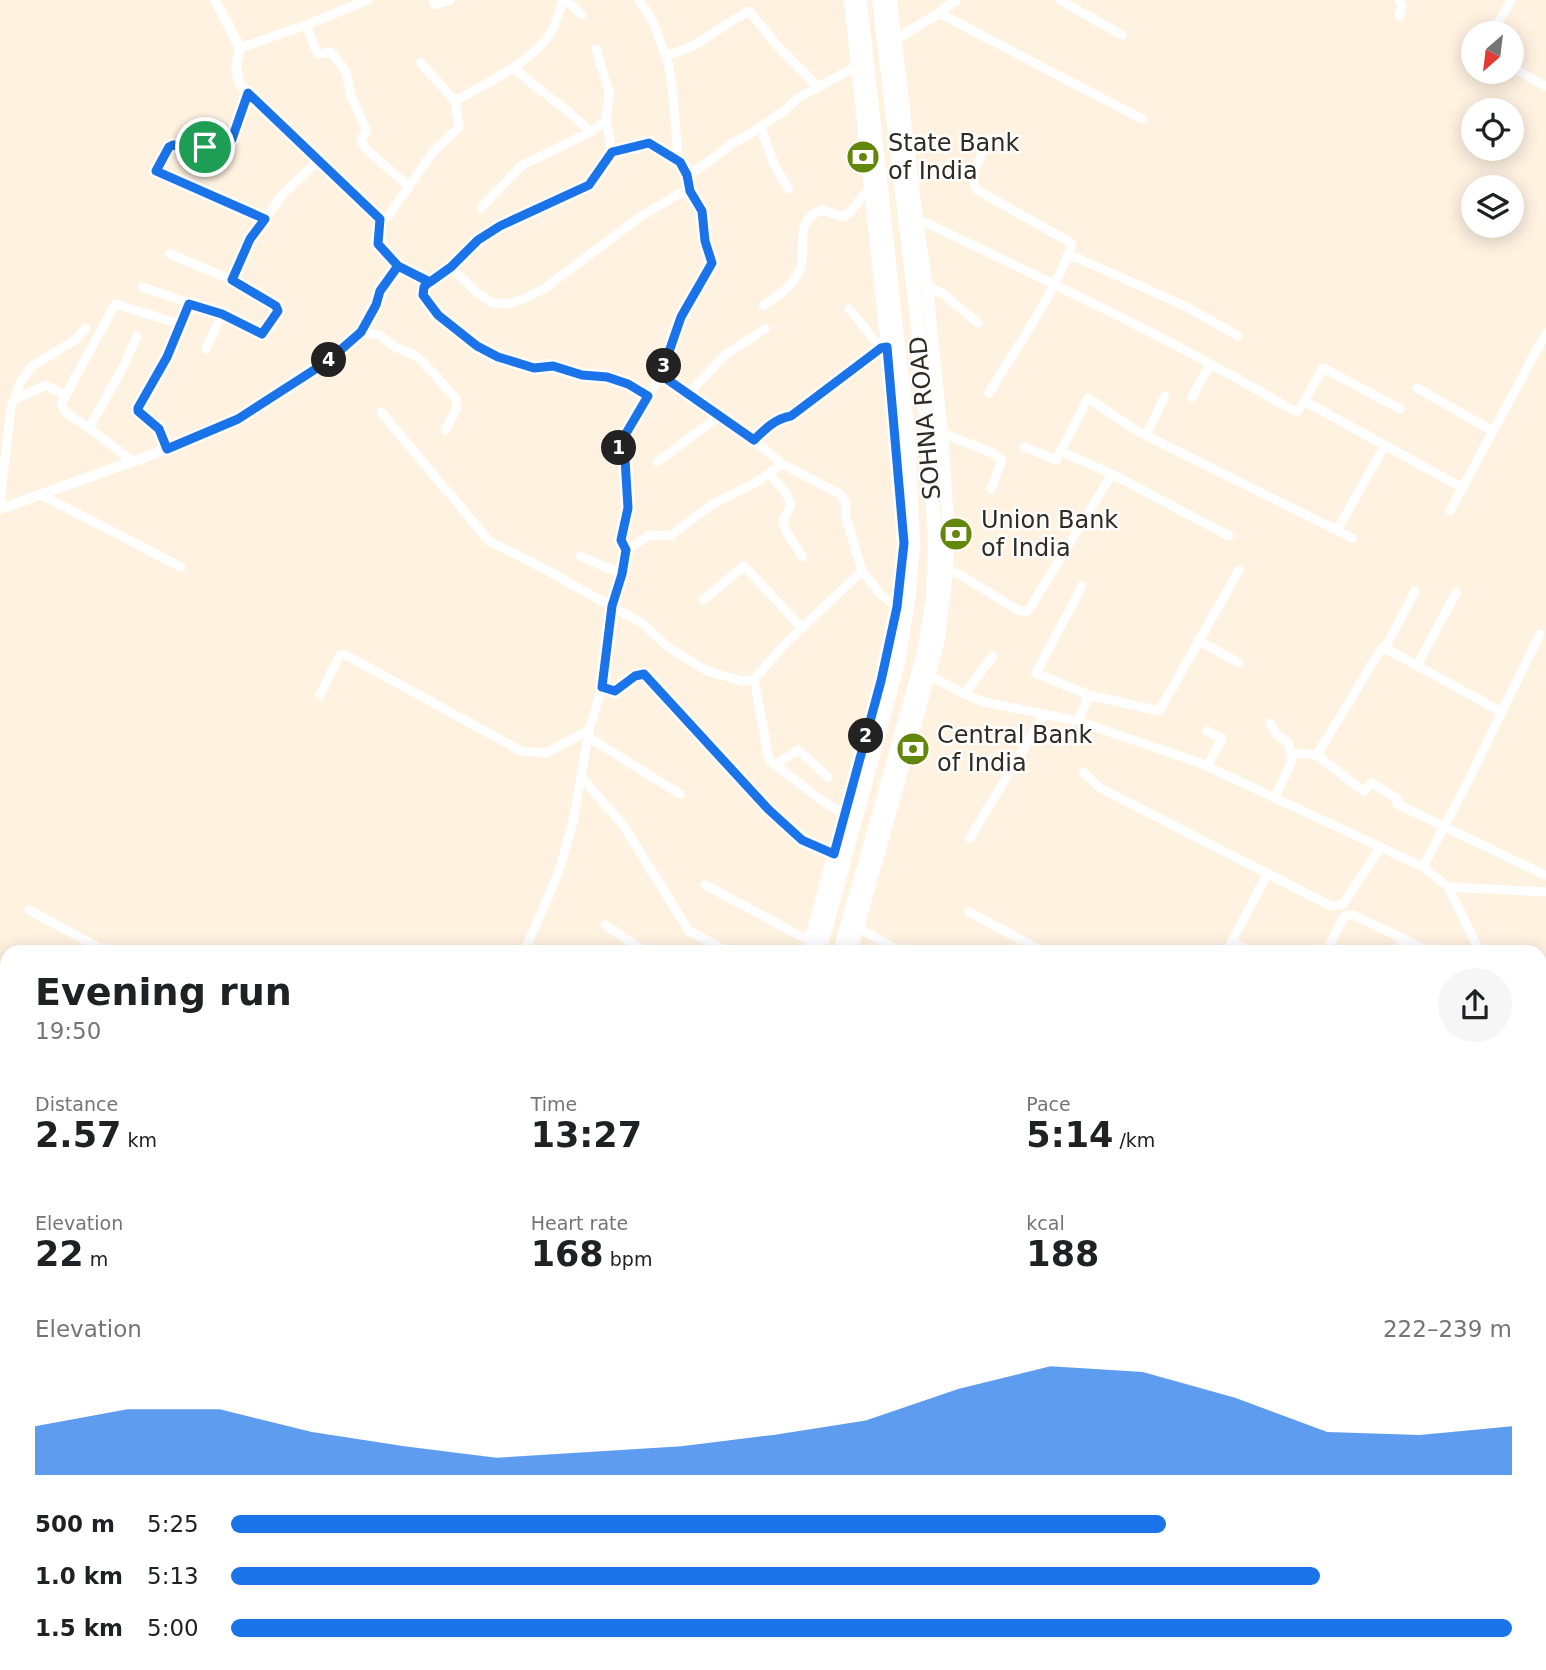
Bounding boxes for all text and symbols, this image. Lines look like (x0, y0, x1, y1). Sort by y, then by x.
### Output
north arrow (1461, 21, 1524, 84)
map controls (1461, 21, 1524, 238)
button: locate (1461, 98, 1524, 161)
pin (175, 117, 235, 177)
icon: arrive (186, 128, 224, 166)
place label: State Bank of India (888, 129, 1020, 185)
bank icon: State Bank of India (844, 138, 882, 176)
button: layers (1461, 175, 1524, 238)
street label: SOHNA ROAD (904, 335, 946, 501)
pin: 4 (312, 342, 346, 378)
text: 4 (322, 348, 335, 370)
pin: 3 (646, 348, 682, 384)
text: 3 (657, 354, 670, 376)
pin: 1 (602, 430, 636, 466)
text: 1 (612, 436, 625, 458)
place label: Union Bank of India (981, 506, 1118, 562)
bank icon: Union Bank of India (937, 515, 975, 553)
pin: 2 (848, 718, 884, 754)
place label: Central Bank of India (937, 721, 1092, 777)
text: 2 (859, 724, 872, 746)
bank icon: Central Bank of India (894, 730, 932, 768)
button: share (1438, 968, 1512, 1042)
text: Evening run (35, 970, 292, 1014)
text: 19:50 (35, 1018, 101, 1044)
text: Distance (35, 1093, 118, 1115)
text: Time (531, 1093, 577, 1115)
text: Pace (1026, 1093, 1071, 1115)
text: 2.57 (35, 1115, 121, 1155)
text: 13:27 (531, 1115, 642, 1155)
text: 5:14 (1026, 1115, 1113, 1155)
text: km (121, 1129, 157, 1151)
text: /km (1113, 1129, 1155, 1151)
text: Elevation (35, 1212, 123, 1234)
text: Heart rate (531, 1212, 628, 1234)
text: kcal (1026, 1212, 1065, 1234)
text: 22 (35, 1234, 84, 1274)
text: 168 (531, 1234, 604, 1274)
text: 188 (1026, 1234, 1099, 1274)
text: m (84, 1248, 108, 1270)
text: bpm (604, 1248, 652, 1270)
text: Elevation (35, 1316, 142, 1342)
text: 222–239 m (1383, 1316, 1512, 1342)
text: 500 m (35, 1511, 115, 1537)
text: 5:25 (147, 1511, 199, 1537)
text: 1.0 km (35, 1563, 123, 1589)
text: 5:13 (147, 1563, 199, 1589)
text: 1.5 km (35, 1615, 123, 1641)
text: 5:00 (147, 1615, 199, 1641)

